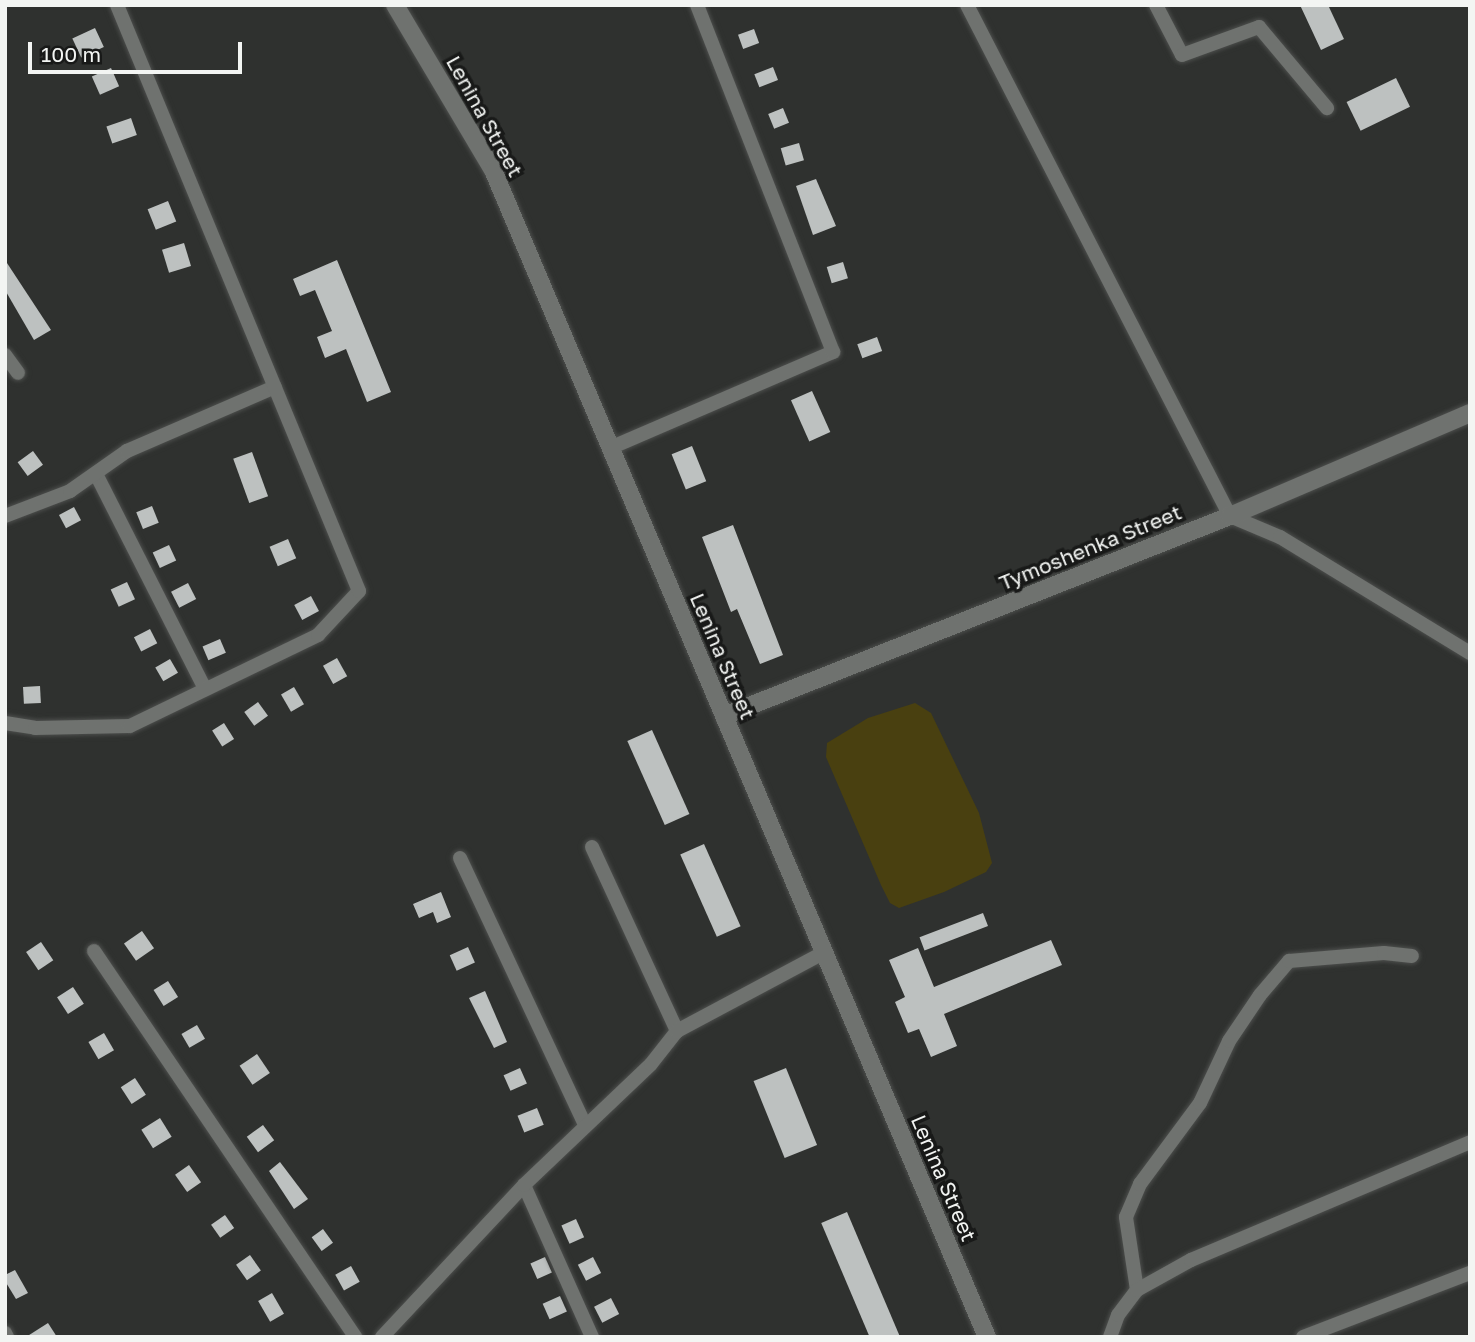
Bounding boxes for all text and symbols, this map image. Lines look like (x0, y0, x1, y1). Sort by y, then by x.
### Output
scale bar (32, 28, 245, 72)
text: 100 m (41, 41, 101, 67)
street label: Lenina Street (441, 51, 529, 181)
street label: Tymoshenka Street (995, 499, 1185, 595)
street label: Lenina Street (685, 589, 761, 723)
street label: Lenina Street (906, 1111, 982, 1245)

